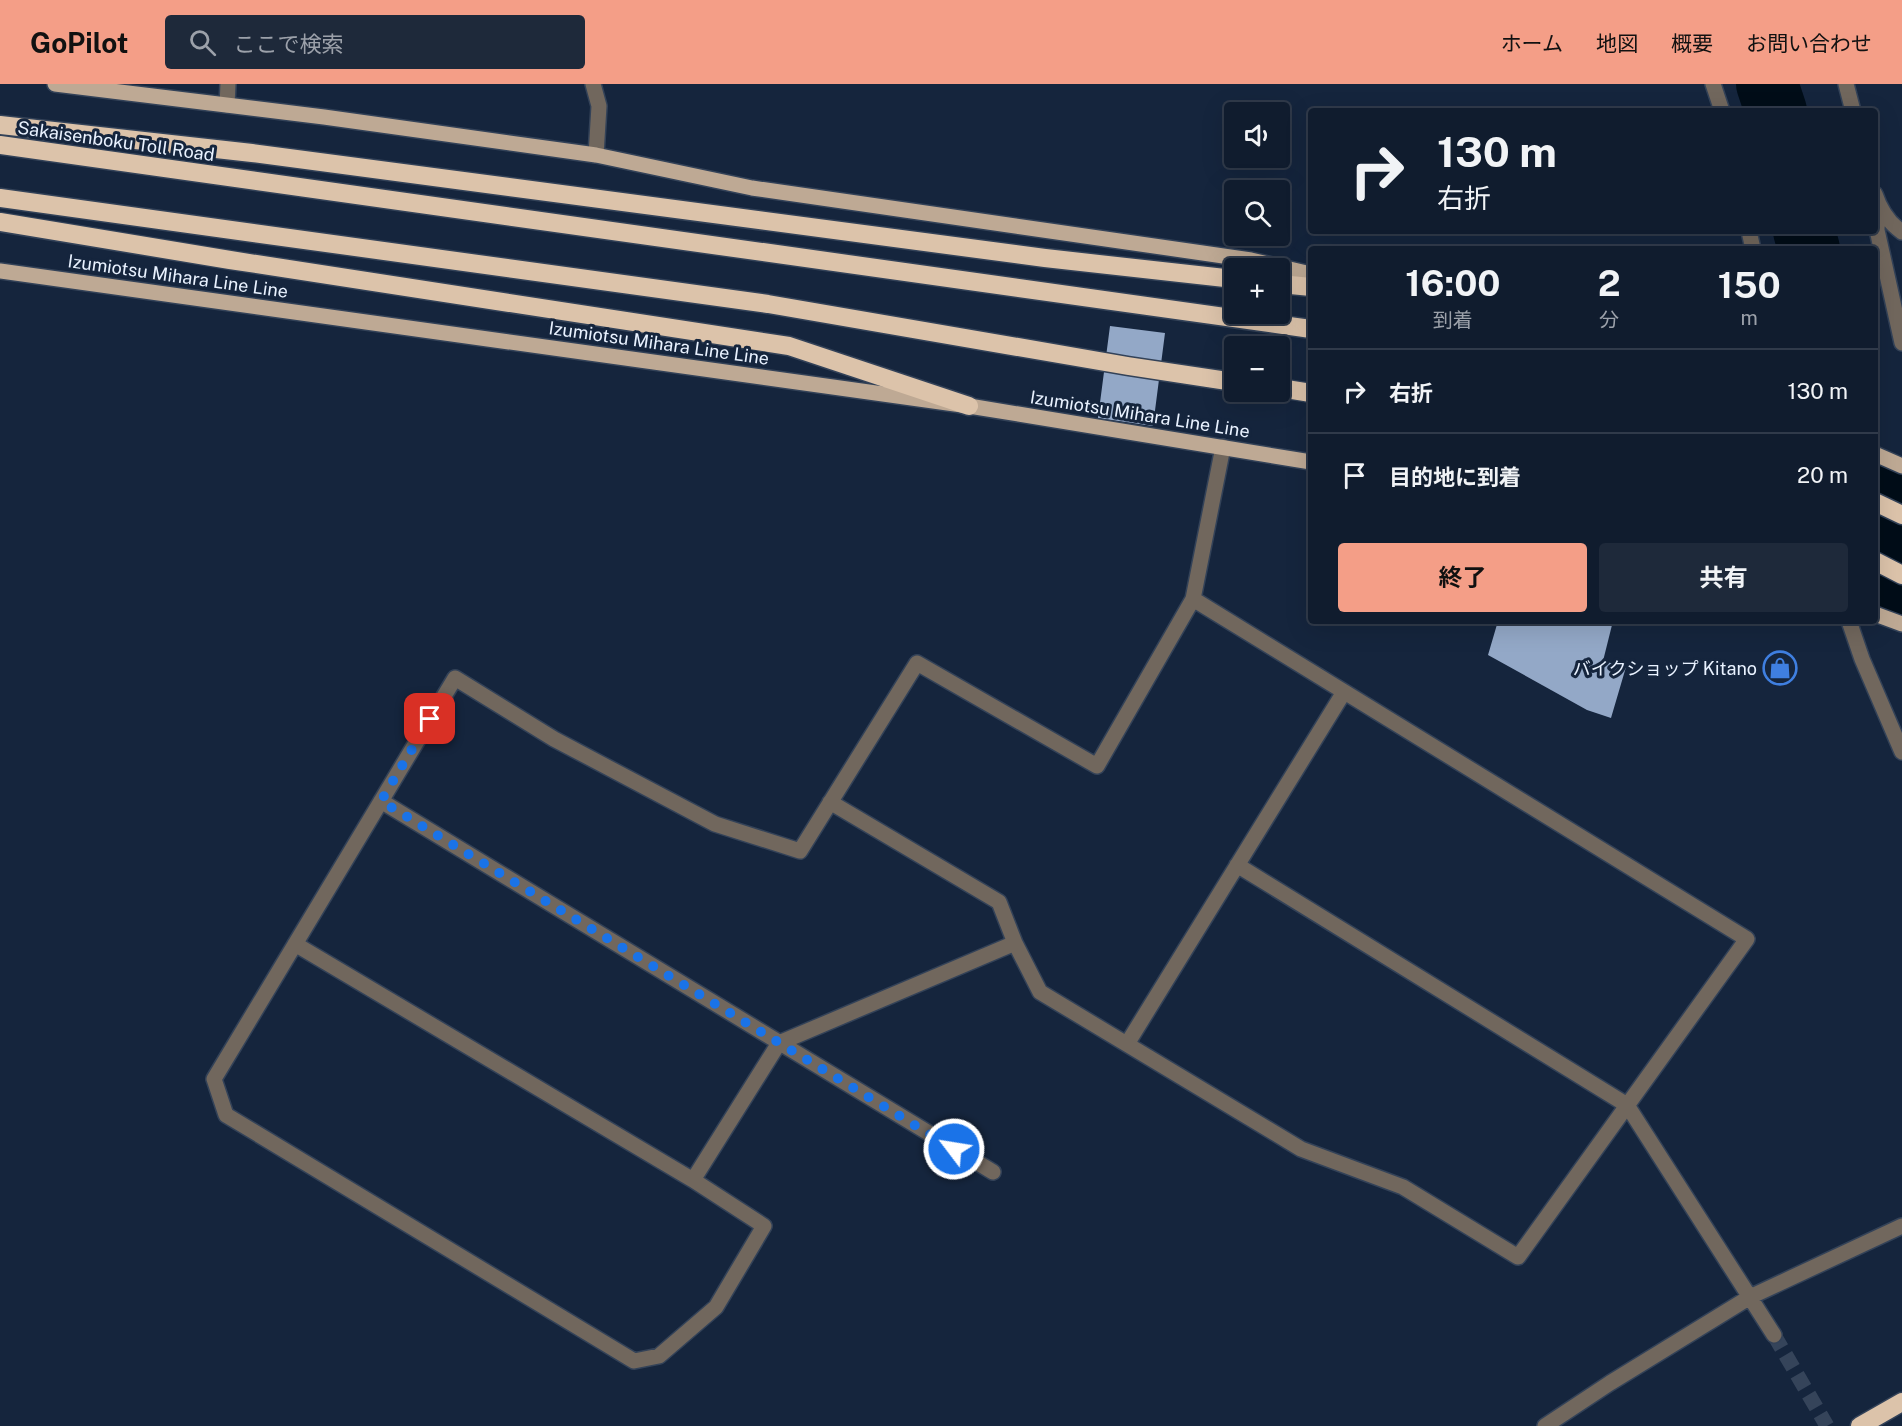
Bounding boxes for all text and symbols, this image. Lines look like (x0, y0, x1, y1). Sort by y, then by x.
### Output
search box (165, 15, 585, 69)
text: GoPilot (30, 26, 129, 59)
icon: search (186, 26, 219, 59)
text: ここで検索 (234, 31, 344, 57)
text: ホーム (1501, 31, 1563, 56)
text: 地図 (1596, 31, 1638, 56)
text: 概要 (1671, 31, 1713, 56)
text: お問い合わせ (1746, 31, 1872, 56)
map controls (1224, 102, 1290, 402)
button: sound (1224, 102, 1290, 168)
street label: Sakaisenboku Toll Road (16, 117, 216, 165)
text: 130 m (1437, 127, 1557, 176)
icon: right (1338, 132, 1416, 210)
button: search (1224, 180, 1290, 246)
text: 右折 (1437, 182, 1491, 214)
street label: Izumiotsu Mihara Line Line (67, 250, 289, 302)
button: + (1224, 258, 1290, 324)
text: 16:00 (1405, 262, 1500, 304)
text: 2 (1598, 262, 1621, 304)
text: 150 (1718, 264, 1781, 306)
text: m (1741, 306, 1758, 330)
text: 到着 (1433, 308, 1473, 332)
text: 分 (1599, 308, 1619, 332)
street label: Izumiotsu Mihara Line Line (548, 317, 770, 369)
button: − (1224, 336, 1290, 402)
icon: right (1338, 375, 1371, 408)
text: 130 m (1787, 378, 1848, 404)
text: 右折 (1389, 380, 1433, 406)
street label: Izumiotsu Mihara Line Line (1029, 386, 1251, 442)
icon: arrive (1338, 459, 1371, 492)
text: 20 m (1797, 462, 1848, 488)
text: 目的地に到着 (1389, 464, 1521, 490)
button: 終了 (1338, 543, 1587, 612)
button: 共有 (1599, 543, 1848, 612)
shop icon: バイクショップ Kitano (1762, 650, 1798, 686)
place label: バイクショップ Kitano (1573, 658, 1757, 679)
pin (404, 693, 455, 744)
icon: arrive (413, 702, 446, 735)
position arrow (922, 1117, 986, 1181)

